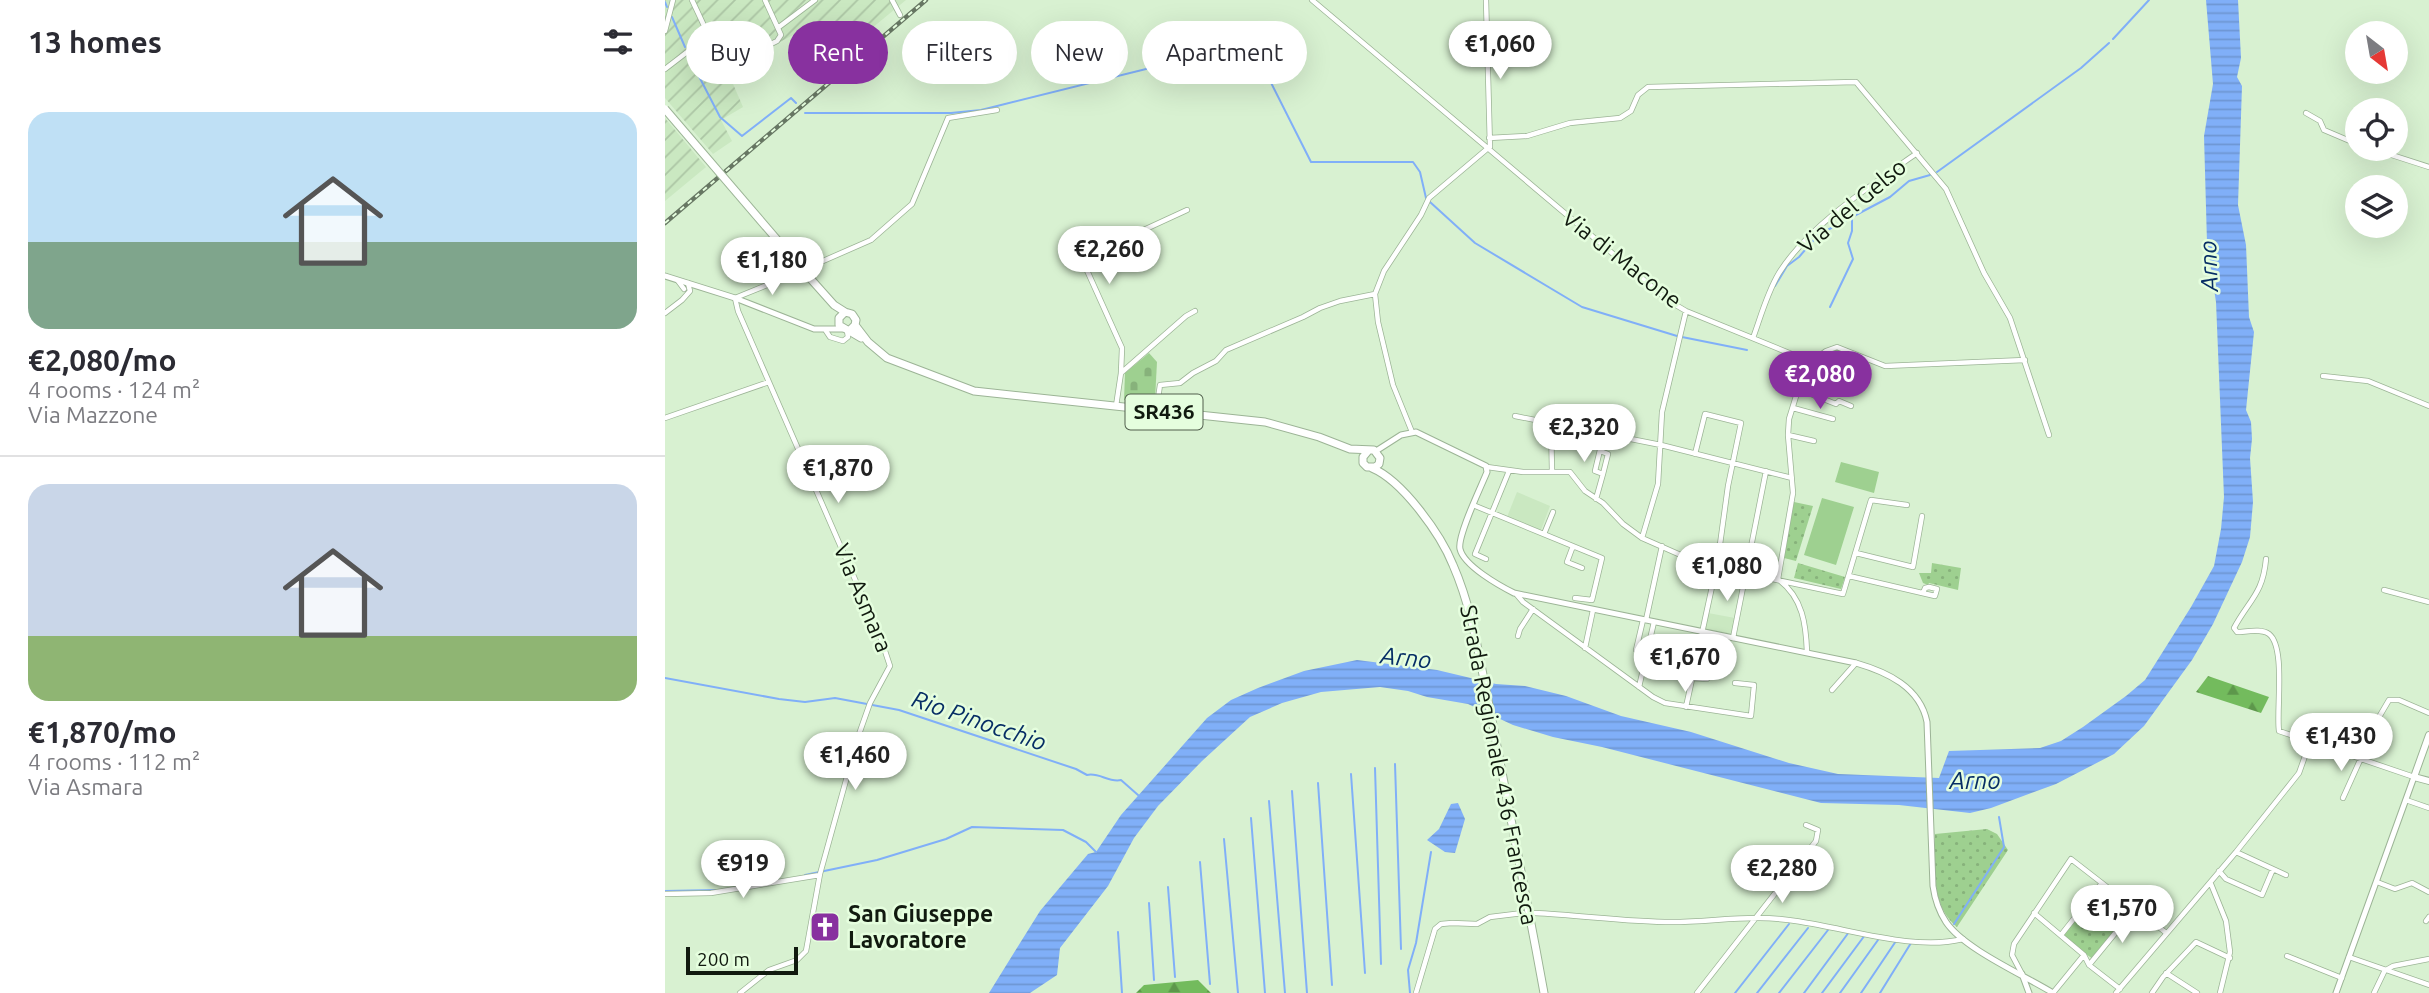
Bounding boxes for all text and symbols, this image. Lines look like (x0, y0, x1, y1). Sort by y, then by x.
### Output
chip: Buy (686, 21, 774, 84)
chip: Rent (788, 21, 888, 84)
chip: Filters (902, 21, 1017, 84)
chip: New (1031, 21, 1128, 84)
chip: Apartment (1142, 21, 1307, 84)
north arrow (2345, 21, 2408, 84)
map controls (2345, 21, 2408, 238)
pin: €1,060 (1443, 22, 1557, 81)
icon: filters (599, 23, 637, 61)
text: 13 homes (28, 25, 162, 59)
text: €1,060 (1465, 31, 1535, 56)
button: locate (2345, 98, 2408, 161)
street label: Via del Gelso (1793, 153, 1911, 258)
icon: home (270, 158, 396, 284)
button: layers (2345, 175, 2408, 238)
street label: Via di Macone (1558, 204, 1687, 313)
pin: €2,260 (1052, 226, 1166, 286)
text: €2,260 (1074, 236, 1144, 261)
pin: €1,180 (715, 238, 829, 297)
water label: Arno (2194, 240, 2223, 293)
text: €1,180 (737, 247, 807, 272)
text: €2,080/mo (28, 343, 177, 377)
pin: €2,080 (1763, 352, 1877, 411)
text: €2,080 (1785, 361, 1855, 386)
text: 4 rooms · 124 m² (28, 377, 200, 402)
road number: SR436 (1126, 394, 1203, 430)
text: Via Mazzone (28, 402, 158, 427)
pin: €2,320 (1527, 405, 1641, 464)
text: €2,320 (1549, 414, 1619, 439)
pin: €1,870 (781, 446, 895, 505)
text: €1,870 (803, 455, 873, 480)
icon: home (270, 530, 396, 656)
street label: Via Asmara (829, 540, 898, 656)
pin: €1,080 (1670, 544, 1784, 603)
text: €1,080 (1692, 553, 1762, 578)
street label: Strada Regionale 436 Francesca (1456, 603, 1543, 927)
pin: €1,670 (1628, 634, 1742, 694)
water label: Arno (1378, 641, 1433, 674)
text: €1,670 (1650, 644, 1720, 669)
water label: Rio Pinocchio (909, 685, 1050, 756)
pin: €1,430 (2284, 714, 2398, 773)
text: €1,870/mo (28, 715, 177, 749)
text: €1,430 (2306, 723, 2376, 748)
pin: €1,460 (798, 732, 912, 792)
text: €1,460 (820, 742, 890, 767)
text: 4 rooms · 112 m² (28, 749, 200, 774)
water label: Arno (1949, 767, 2000, 794)
text: Via Asmara (28, 774, 143, 799)
pin: €919 (702, 841, 784, 900)
pin: €2,280 (1725, 846, 1839, 905)
text: €919 (717, 850, 769, 875)
text: €2,280 (1747, 855, 1817, 880)
pin: €1,570 (2065, 886, 2179, 945)
text: €1,570 (2087, 895, 2157, 920)
place label: San Giuseppe Lavoratore (848, 901, 993, 952)
church icon: San Giuseppe Lavoratore (808, 910, 842, 944)
scale bar (686, 944, 798, 976)
text: 200 m (697, 948, 750, 970)

